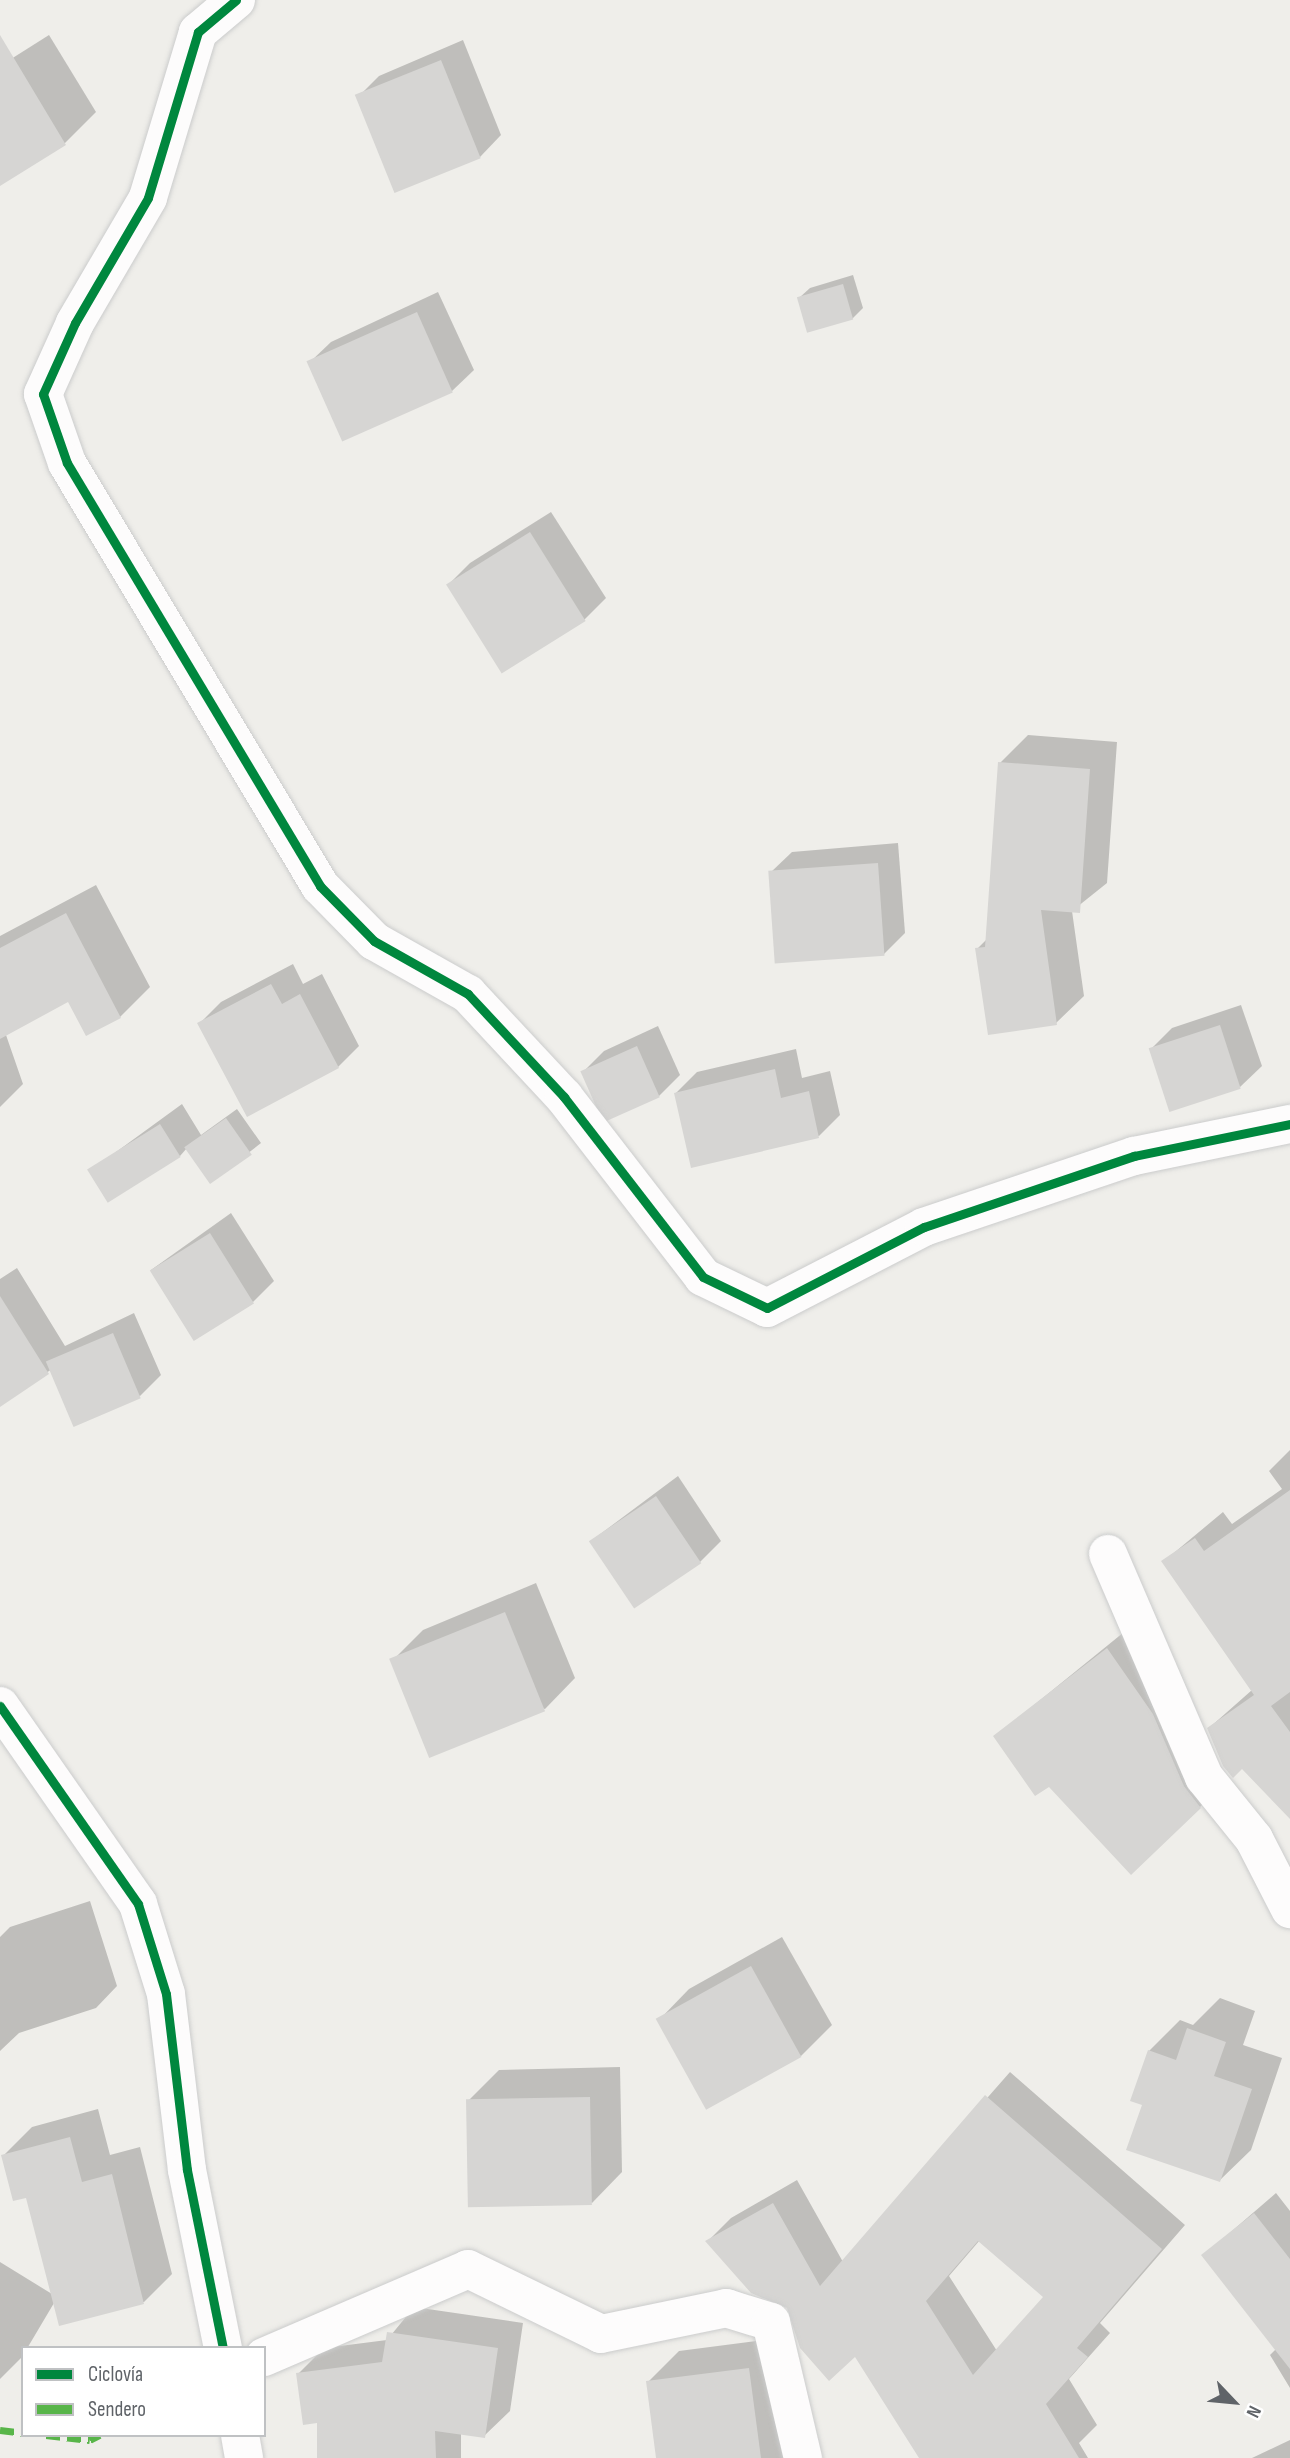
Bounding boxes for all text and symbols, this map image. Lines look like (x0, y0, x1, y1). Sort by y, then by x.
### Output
legend (21, 2346, 266, 2437)
text: Ciclovía (88, 2362, 143, 2387)
north arrow (1199, 2367, 1269, 2437)
text: Sendero (88, 2397, 146, 2422)
text: N (1241, 2402, 1266, 2421)

